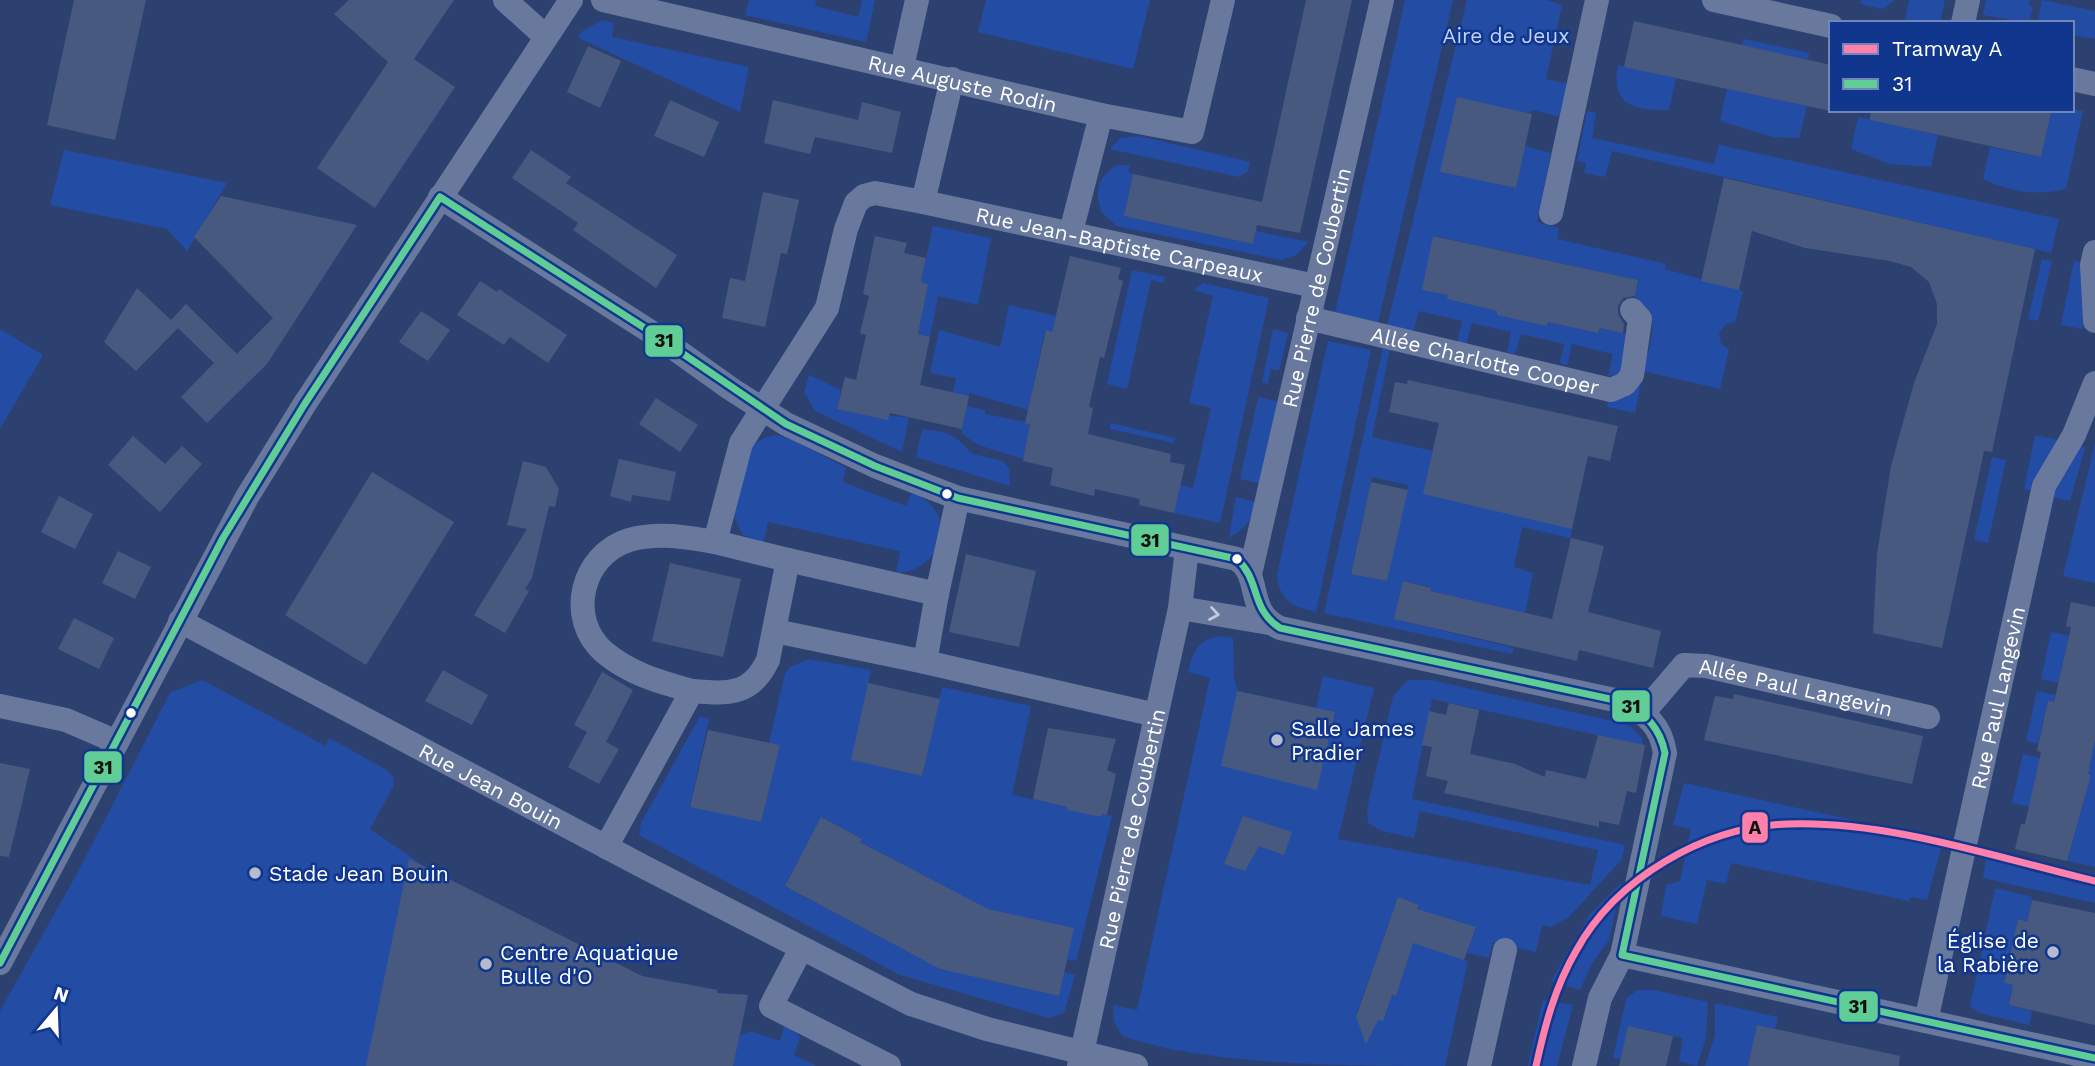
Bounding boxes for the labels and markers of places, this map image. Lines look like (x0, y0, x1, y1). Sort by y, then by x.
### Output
unlabelled marker (940, 487, 954, 501)
unlabelled marker (1230, 552, 1244, 566)
unlabelled marker (124, 706, 138, 720)
place label: Salle James Pradier (1291, 716, 1414, 765)
marker: Salle James Pradier (1269, 732, 1285, 748)
place label: Stade Jean Bouin (269, 861, 449, 886)
marker: Stade Jean Bouin (247, 865, 263, 881)
place label: Église de la Rabière (1937, 928, 2039, 977)
place label: Centre Aquatique Bulle d'O (500, 940, 679, 989)
marker: Église de la Rabière (2045, 944, 2061, 960)
marker: Centre Aquatique Bulle d'O (478, 956, 494, 972)

